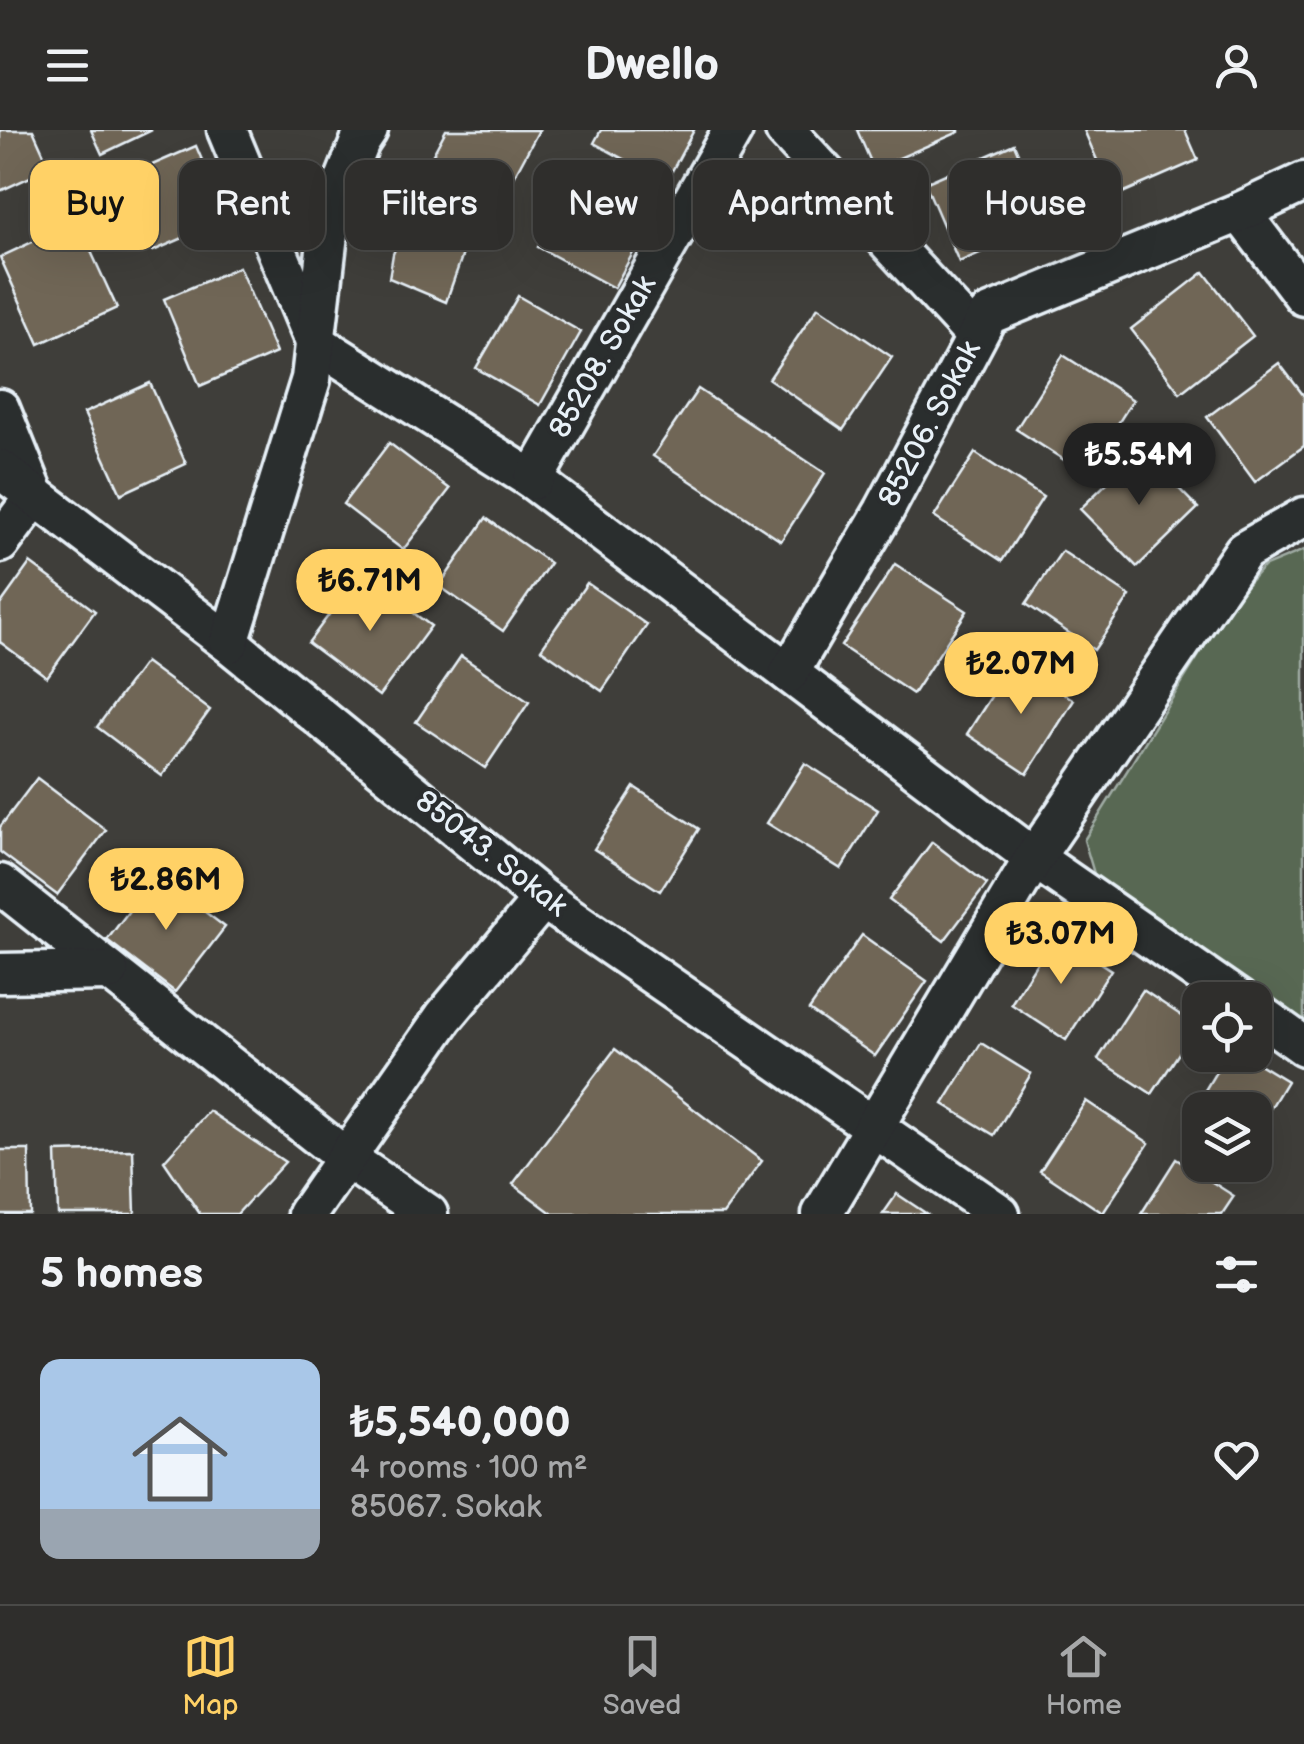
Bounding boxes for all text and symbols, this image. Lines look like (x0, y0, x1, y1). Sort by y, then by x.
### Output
icon: menu (40, 38, 95, 93)
text: Dwello (585, 38, 719, 93)
icon: person (1209, 38, 1264, 93)
chip: Buy (30, 160, 159, 250)
chip: Rent (179, 160, 325, 250)
chip: Filters (345, 160, 513, 250)
chip: New (533, 160, 673, 250)
chip: Apartment (693, 160, 929, 250)
chip: House (949, 160, 1121, 250)
street label: 85208. Sokak (542, 269, 664, 445)
street label: 85206. Sokak (871, 335, 989, 513)
pin: ₺5.54M (1058, 423, 1220, 508)
text: ₺5.54M (1085, 436, 1193, 475)
pin: ₺6.71M (289, 549, 451, 634)
text: ₺6.71M (318, 562, 422, 601)
pin: ₺2.07M (940, 632, 1102, 717)
text: ₺2.07M (966, 645, 1076, 684)
street label: 85043. Sokak (408, 783, 575, 925)
pin: ₺2.86M (85, 848, 247, 933)
text: ₺2.86M (111, 861, 221, 900)
pin: ₺3.07M (980, 902, 1142, 987)
text: ₺3.07M (1006, 915, 1116, 954)
map controls (1182, 982, 1272, 1182)
button: locate (1182, 982, 1272, 1072)
button: layers (1182, 1092, 1272, 1182)
icon: filters (1209, 1247, 1264, 1302)
text: 5 homes (40, 1249, 203, 1300)
text: ₺5,540,000 (350, 1398, 571, 1449)
icon: home (120, 1399, 240, 1519)
icon: heart (1209, 1432, 1264, 1487)
text: 4 rooms · 100 m² (350, 1449, 588, 1488)
text: 85067. Sokak (350, 1488, 542, 1527)
tab: Map (182, 1629, 238, 1722)
tab: Saved (603, 1629, 681, 1722)
tab: Home (1046, 1629, 1122, 1722)

